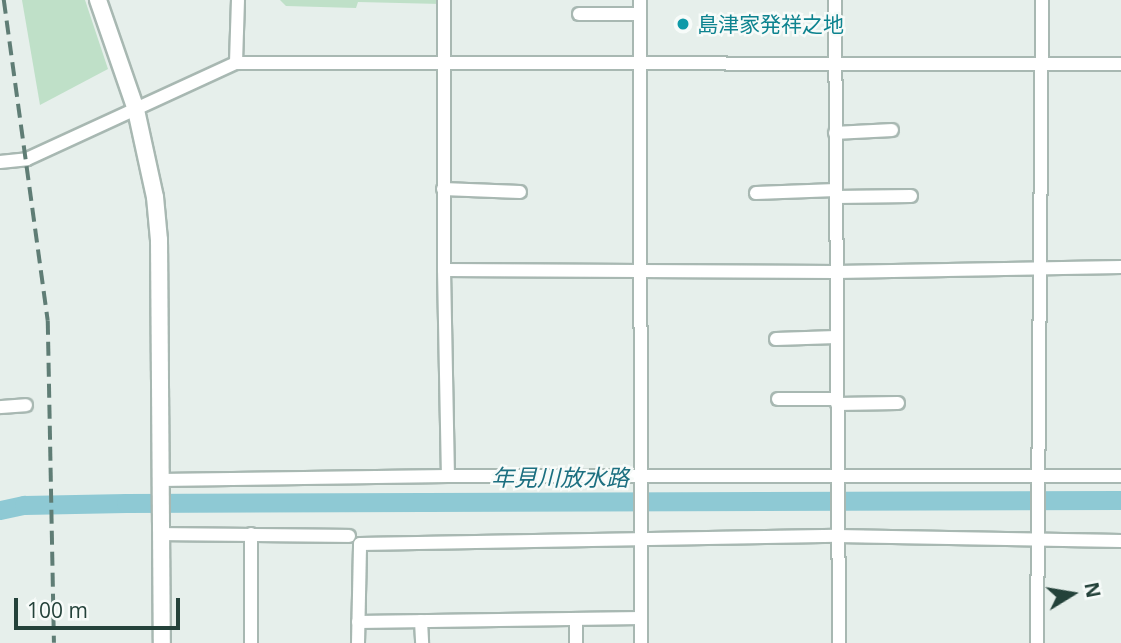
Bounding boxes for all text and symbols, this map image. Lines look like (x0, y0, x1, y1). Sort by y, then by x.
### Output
place label: 島津家発祥之地 (697, 11, 844, 37)
marker: 島津家発祥之地 (675, 16, 691, 32)
water label: 年見川放水路 (491, 463, 629, 491)
north arrow (1037, 559, 1107, 629)
text: N (1078, 580, 1107, 600)
scale bar (18, 584, 184, 628)
text: 100 m (27, 596, 88, 624)

